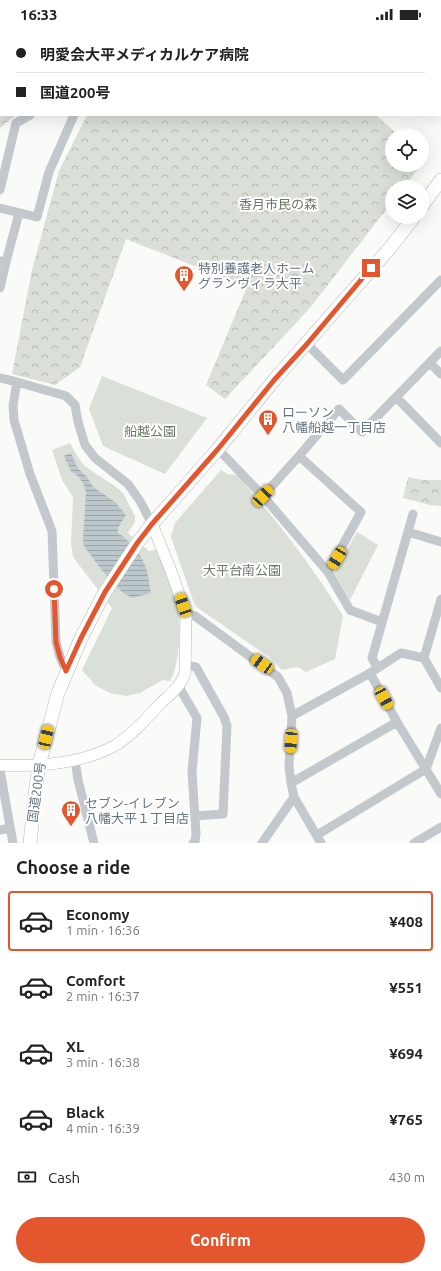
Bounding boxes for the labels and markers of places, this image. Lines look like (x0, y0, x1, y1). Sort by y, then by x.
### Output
place label: 特別養護老人ホーム グランヴィラ大平 (198, 261, 315, 290)
building icon: 特別養護老人ホーム グランヴィラ大平 (173, 264, 195, 292)
place label: ローソン 八幡船越一丁目店 (282, 405, 386, 434)
building icon: ローソン 八幡船越一丁目店 (257, 408, 279, 436)
place label: セブン-イレブン 八幡大平１丁目店 (85, 796, 189, 825)
building icon: セブン-イレブン 八幡大平１丁目店 (60, 799, 82, 827)

